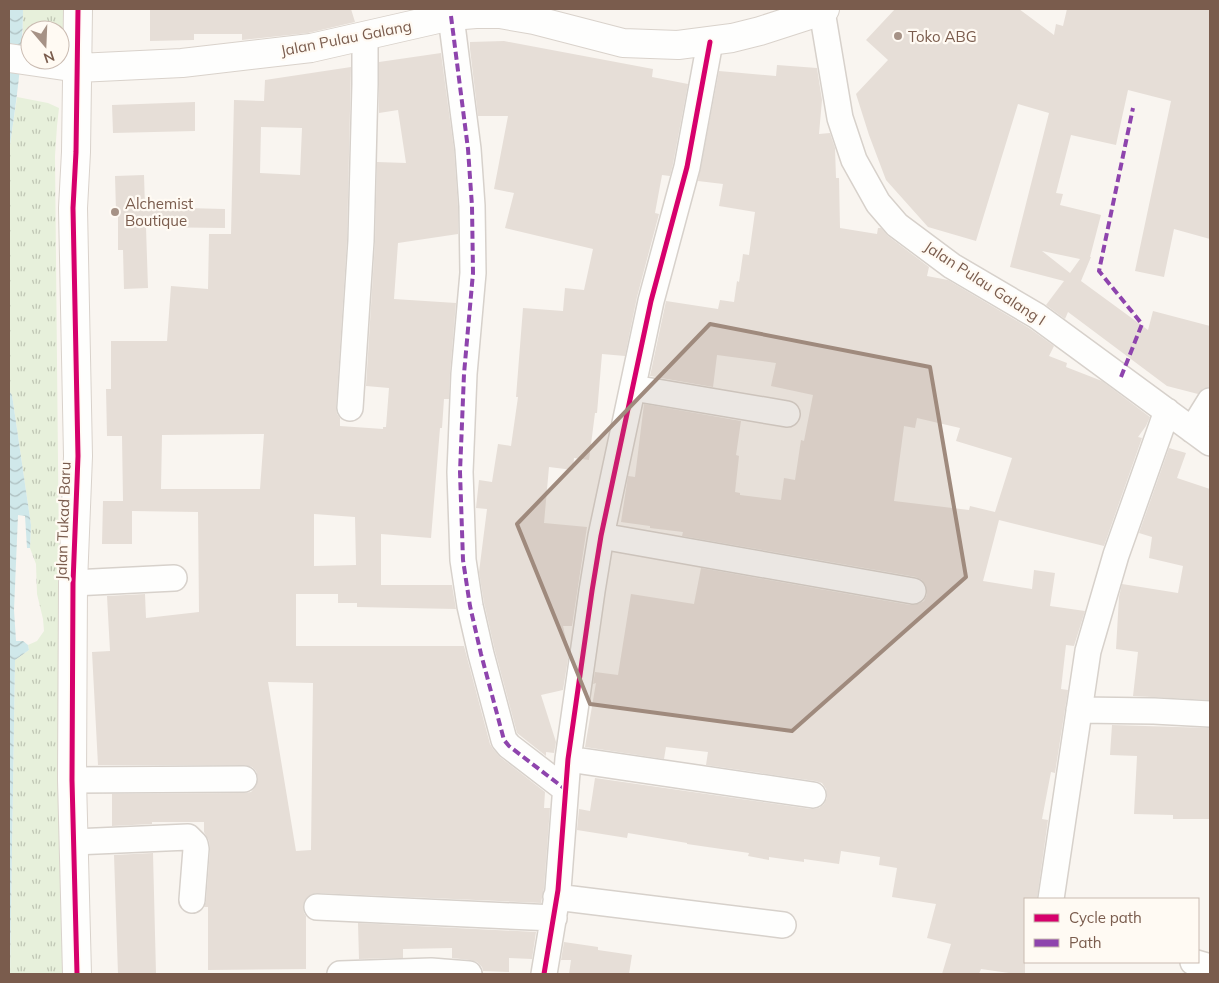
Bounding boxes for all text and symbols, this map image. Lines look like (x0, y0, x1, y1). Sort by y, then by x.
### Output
street label: Jalan Pulau Galang (279, 16, 413, 60)
north arrow (20, 20, 70, 70)
place label: Toko ABG (908, 27, 977, 46)
marker: Toko ABG (892, 30, 904, 42)
text: N (41, 47, 57, 68)
place label: Alchemist Boutique (125, 194, 193, 230)
marker: Alchemist Boutique (109, 206, 121, 218)
street label: Jalan Pulau Galang I (921, 237, 1049, 329)
street label: Jalan Tukad Baru (51, 461, 75, 581)
legend (1024, 898, 1199, 963)
text: Cycle path (1069, 908, 1142, 927)
text: Path (1069, 933, 1101, 952)

